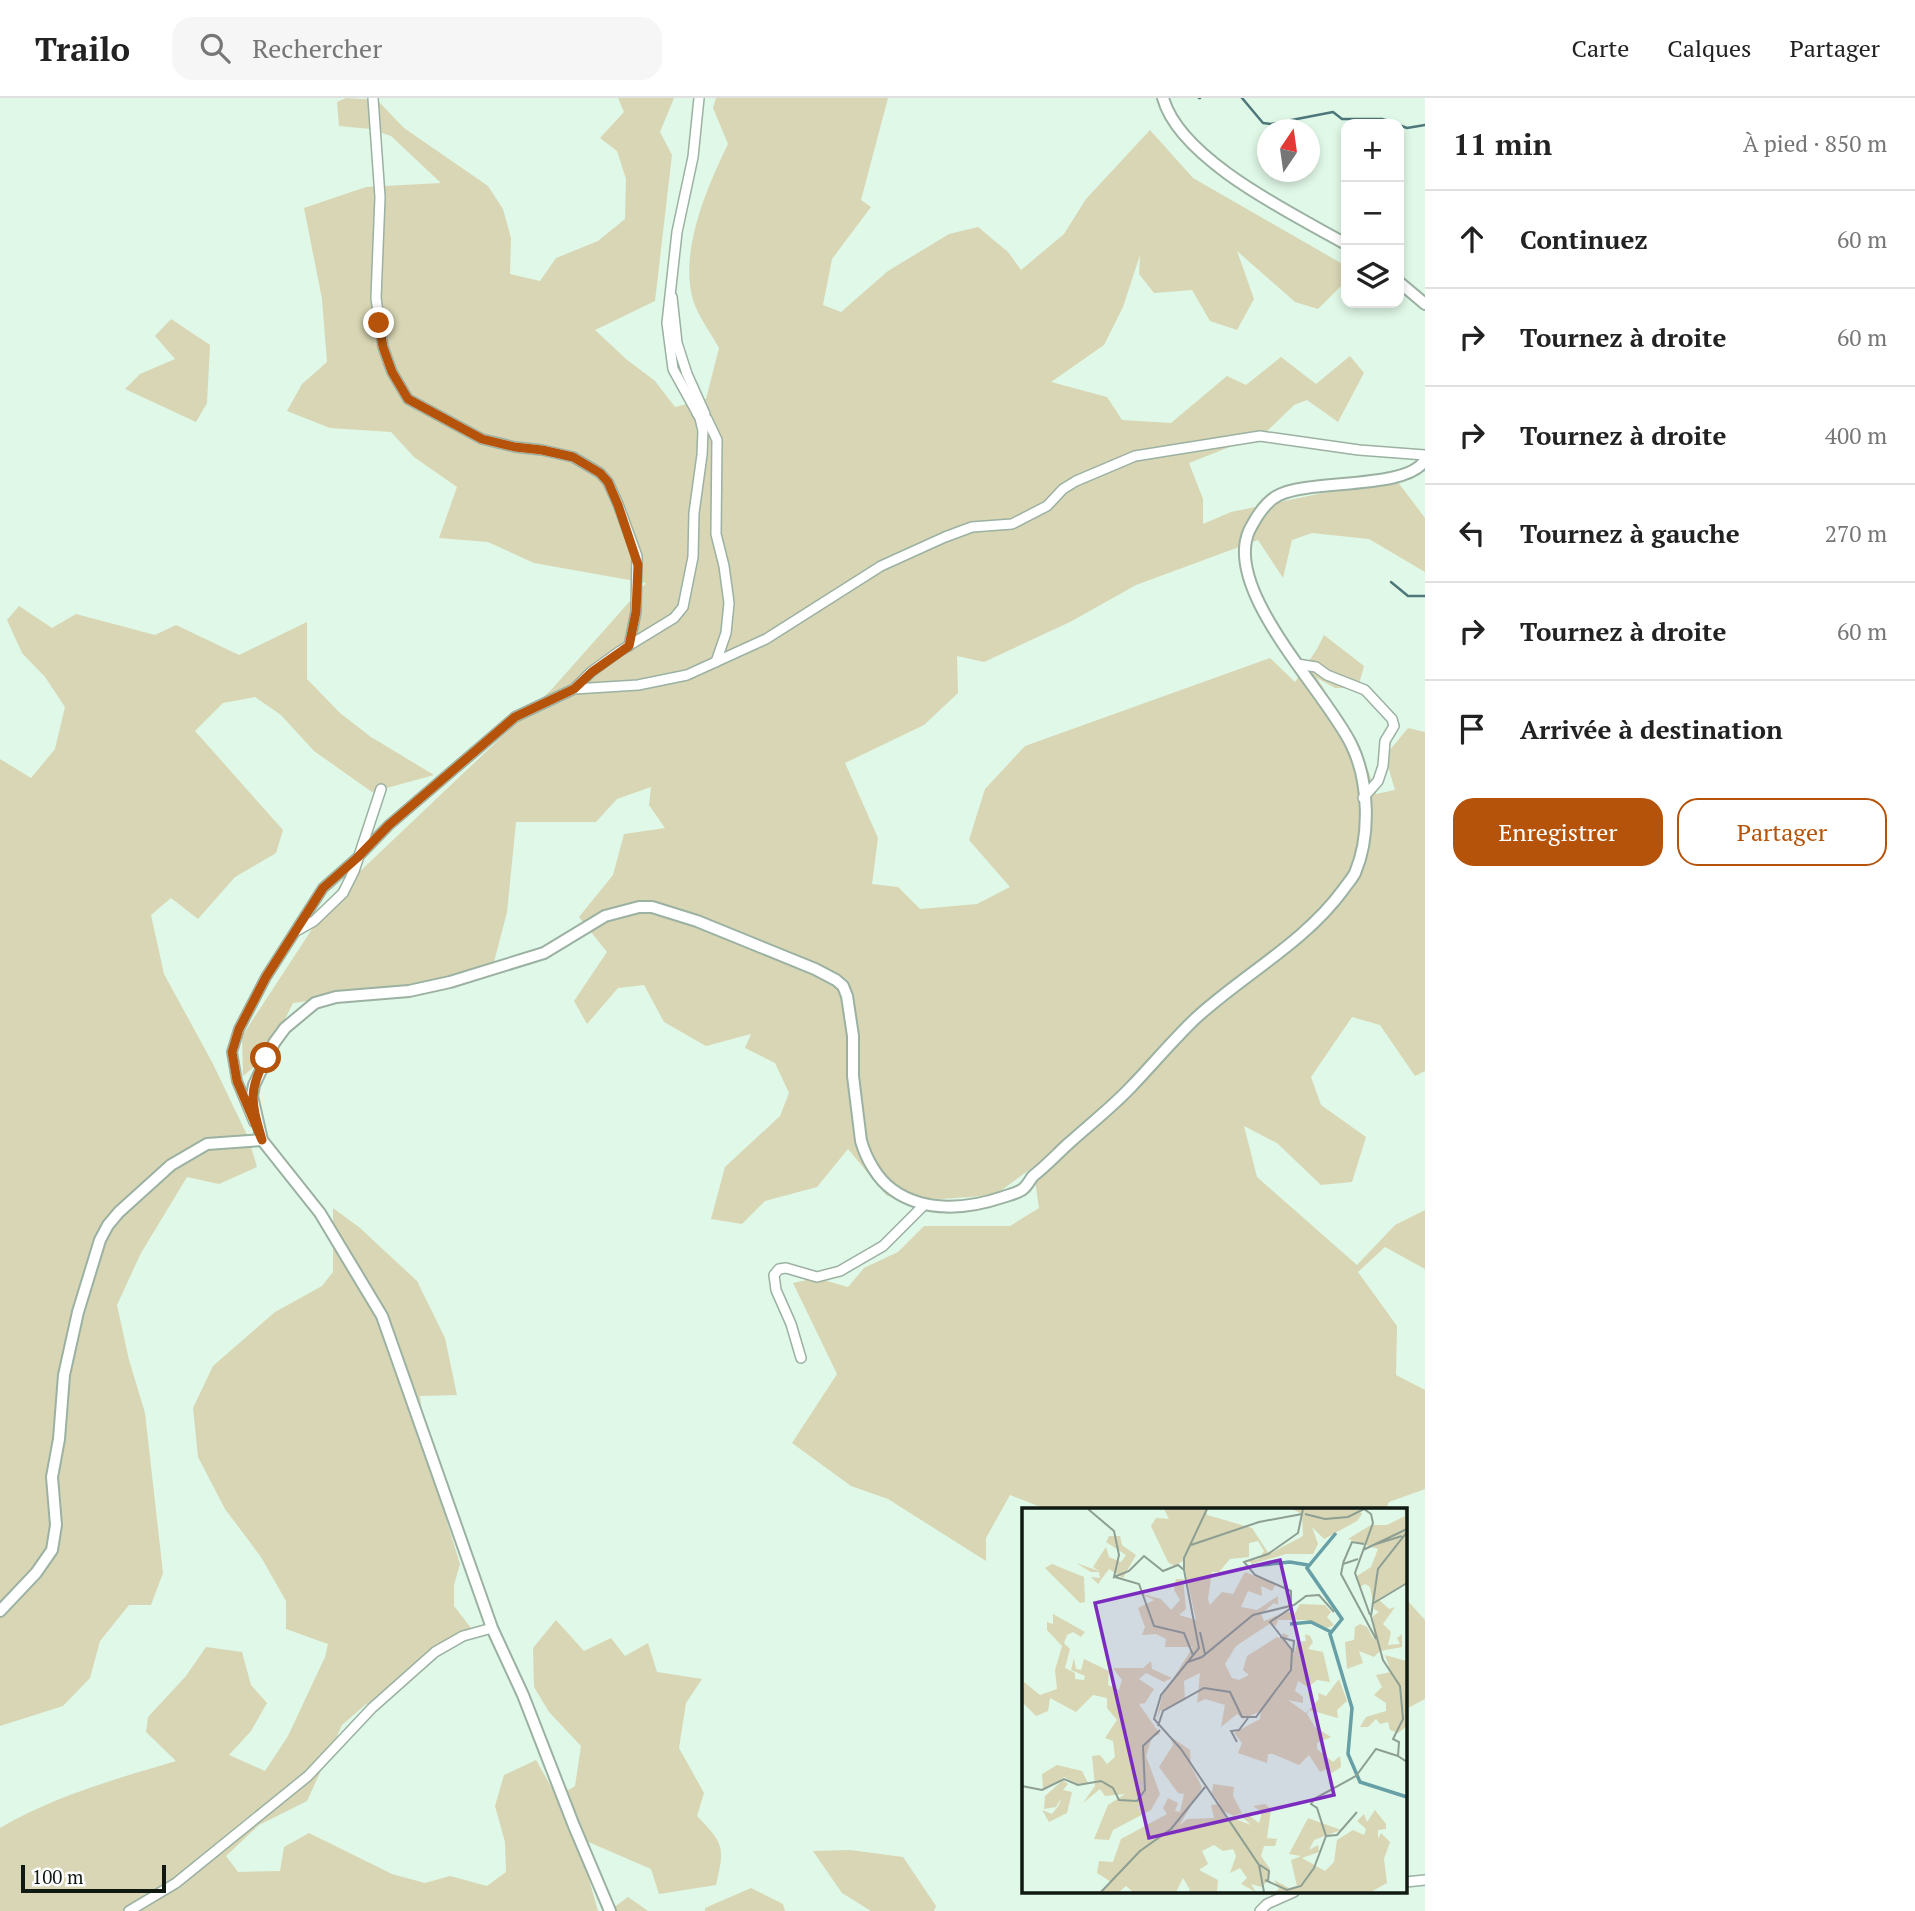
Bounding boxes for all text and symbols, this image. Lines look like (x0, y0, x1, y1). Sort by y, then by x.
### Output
search box (172, 17, 662, 80)
text: Trailo (35, 27, 130, 70)
icon: search (196, 29, 234, 67)
text: Rechercher (252, 31, 382, 65)
text: Carte (1571, 32, 1629, 64)
text: Calques (1667, 32, 1751, 64)
text: Partager (1789, 32, 1880, 64)
north arrow (1257, 119, 1320, 182)
map controls (1341, 119, 1404, 308)
button: + (1341, 119, 1404, 182)
text: 11 min (1453, 124, 1552, 164)
text: À pied · 850 m (1743, 128, 1887, 159)
button: − (1341, 182, 1404, 245)
icon: ahead (1453, 220, 1491, 258)
text: Continuez (1520, 222, 1648, 256)
text: 60 m (1837, 224, 1887, 255)
button: layers (1341, 245, 1404, 308)
route end (363, 307, 394, 338)
icon: right (1453, 318, 1491, 356)
text: Tournez à droite (1520, 320, 1726, 354)
text: 60 m (1837, 322, 1887, 353)
icon: right (1453, 416, 1491, 454)
text: Tournez à droite (1520, 418, 1726, 452)
text: 400 m (1825, 420, 1887, 451)
icon: left (1453, 514, 1491, 552)
text: Tournez à gauche (1520, 516, 1740, 550)
text: 270 m (1825, 518, 1887, 549)
icon: right (1453, 612, 1491, 650)
text: Tournez à droite (1520, 614, 1726, 648)
text: 60 m (1837, 616, 1887, 647)
icon: arrive (1453, 710, 1491, 748)
text: Arrivée à destination (1520, 712, 1783, 746)
button: Enregistrer (1453, 798, 1663, 866)
button: Partager (1677, 798, 1887, 866)
route start (250, 1042, 281, 1073)
inset map (1022, 1508, 1408, 1894)
scale bar (21, 1862, 166, 1894)
text: 100 m (32, 1864, 83, 1889)

